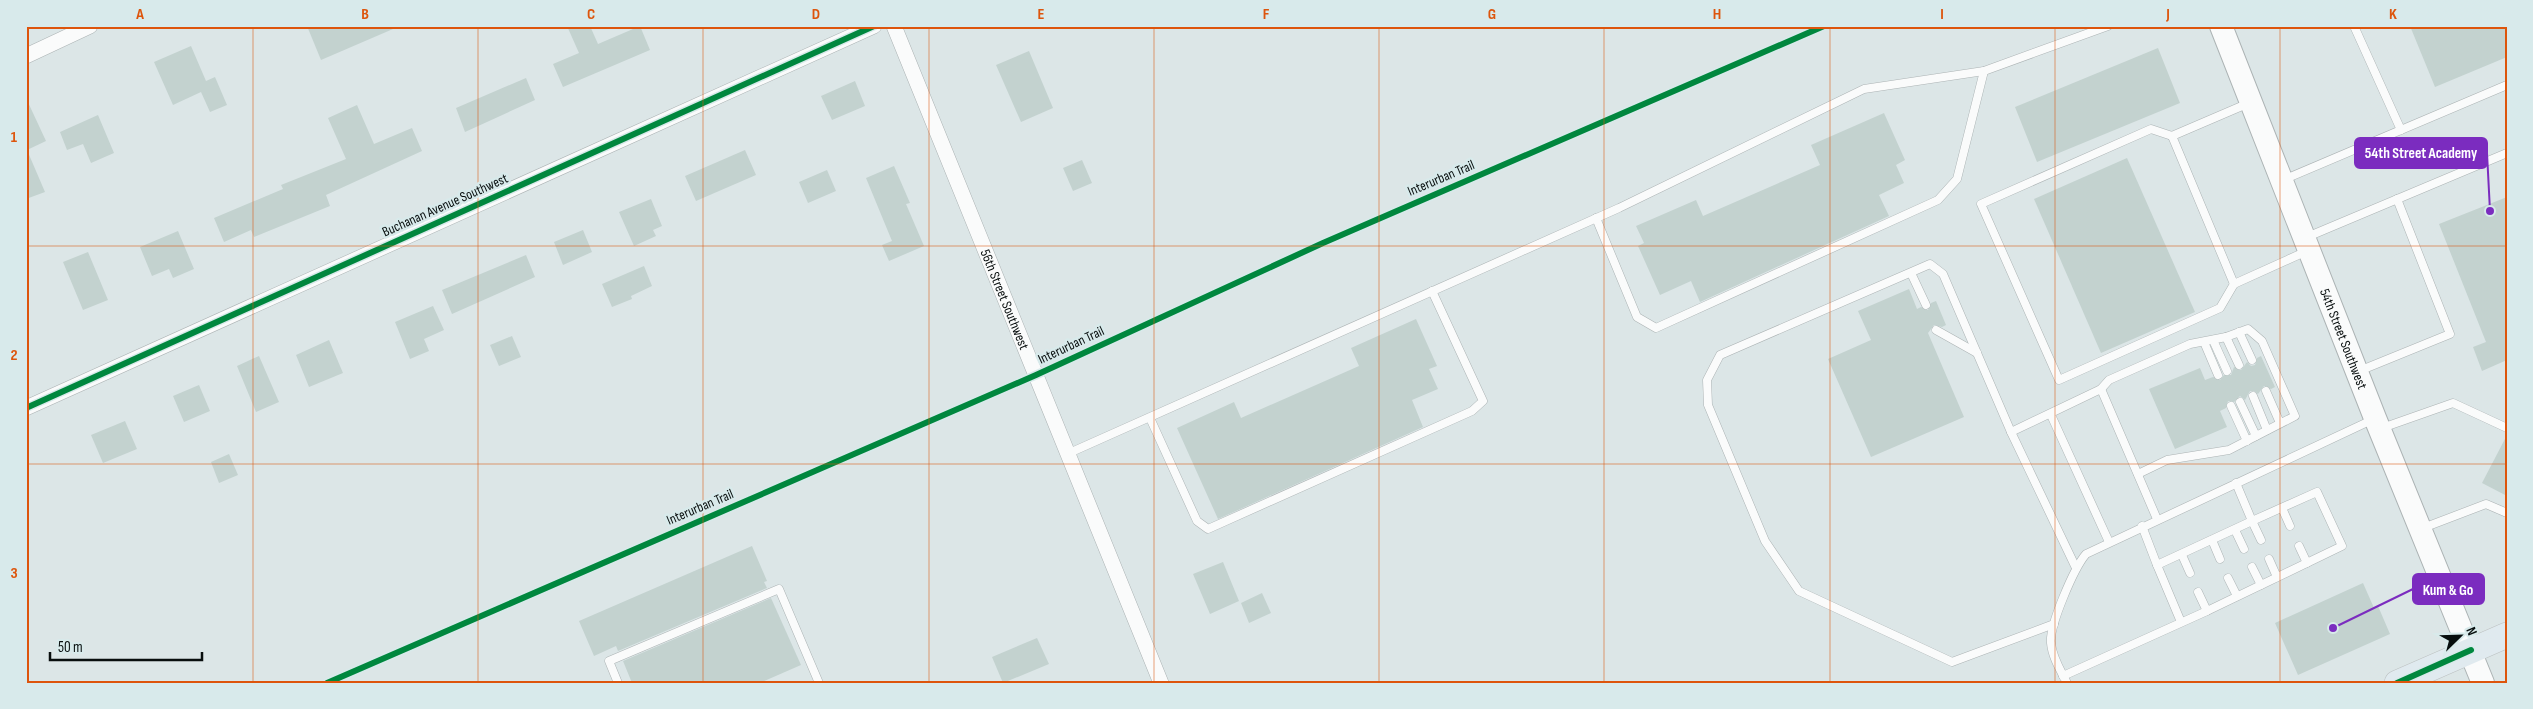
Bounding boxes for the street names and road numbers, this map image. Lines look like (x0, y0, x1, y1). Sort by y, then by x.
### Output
street label: Interurban Trail (1405, 156, 1477, 200)
street label: Buchanan Avenue Southwest (380, 170, 510, 240)
street label: 56th Street Southwest (977, 247, 1033, 352)
street label: 54th Street Southwest (2316, 286, 2371, 391)
street label: Interurban Trail (1035, 322, 1107, 368)
street label: Interurban Trail (664, 485, 736, 529)

